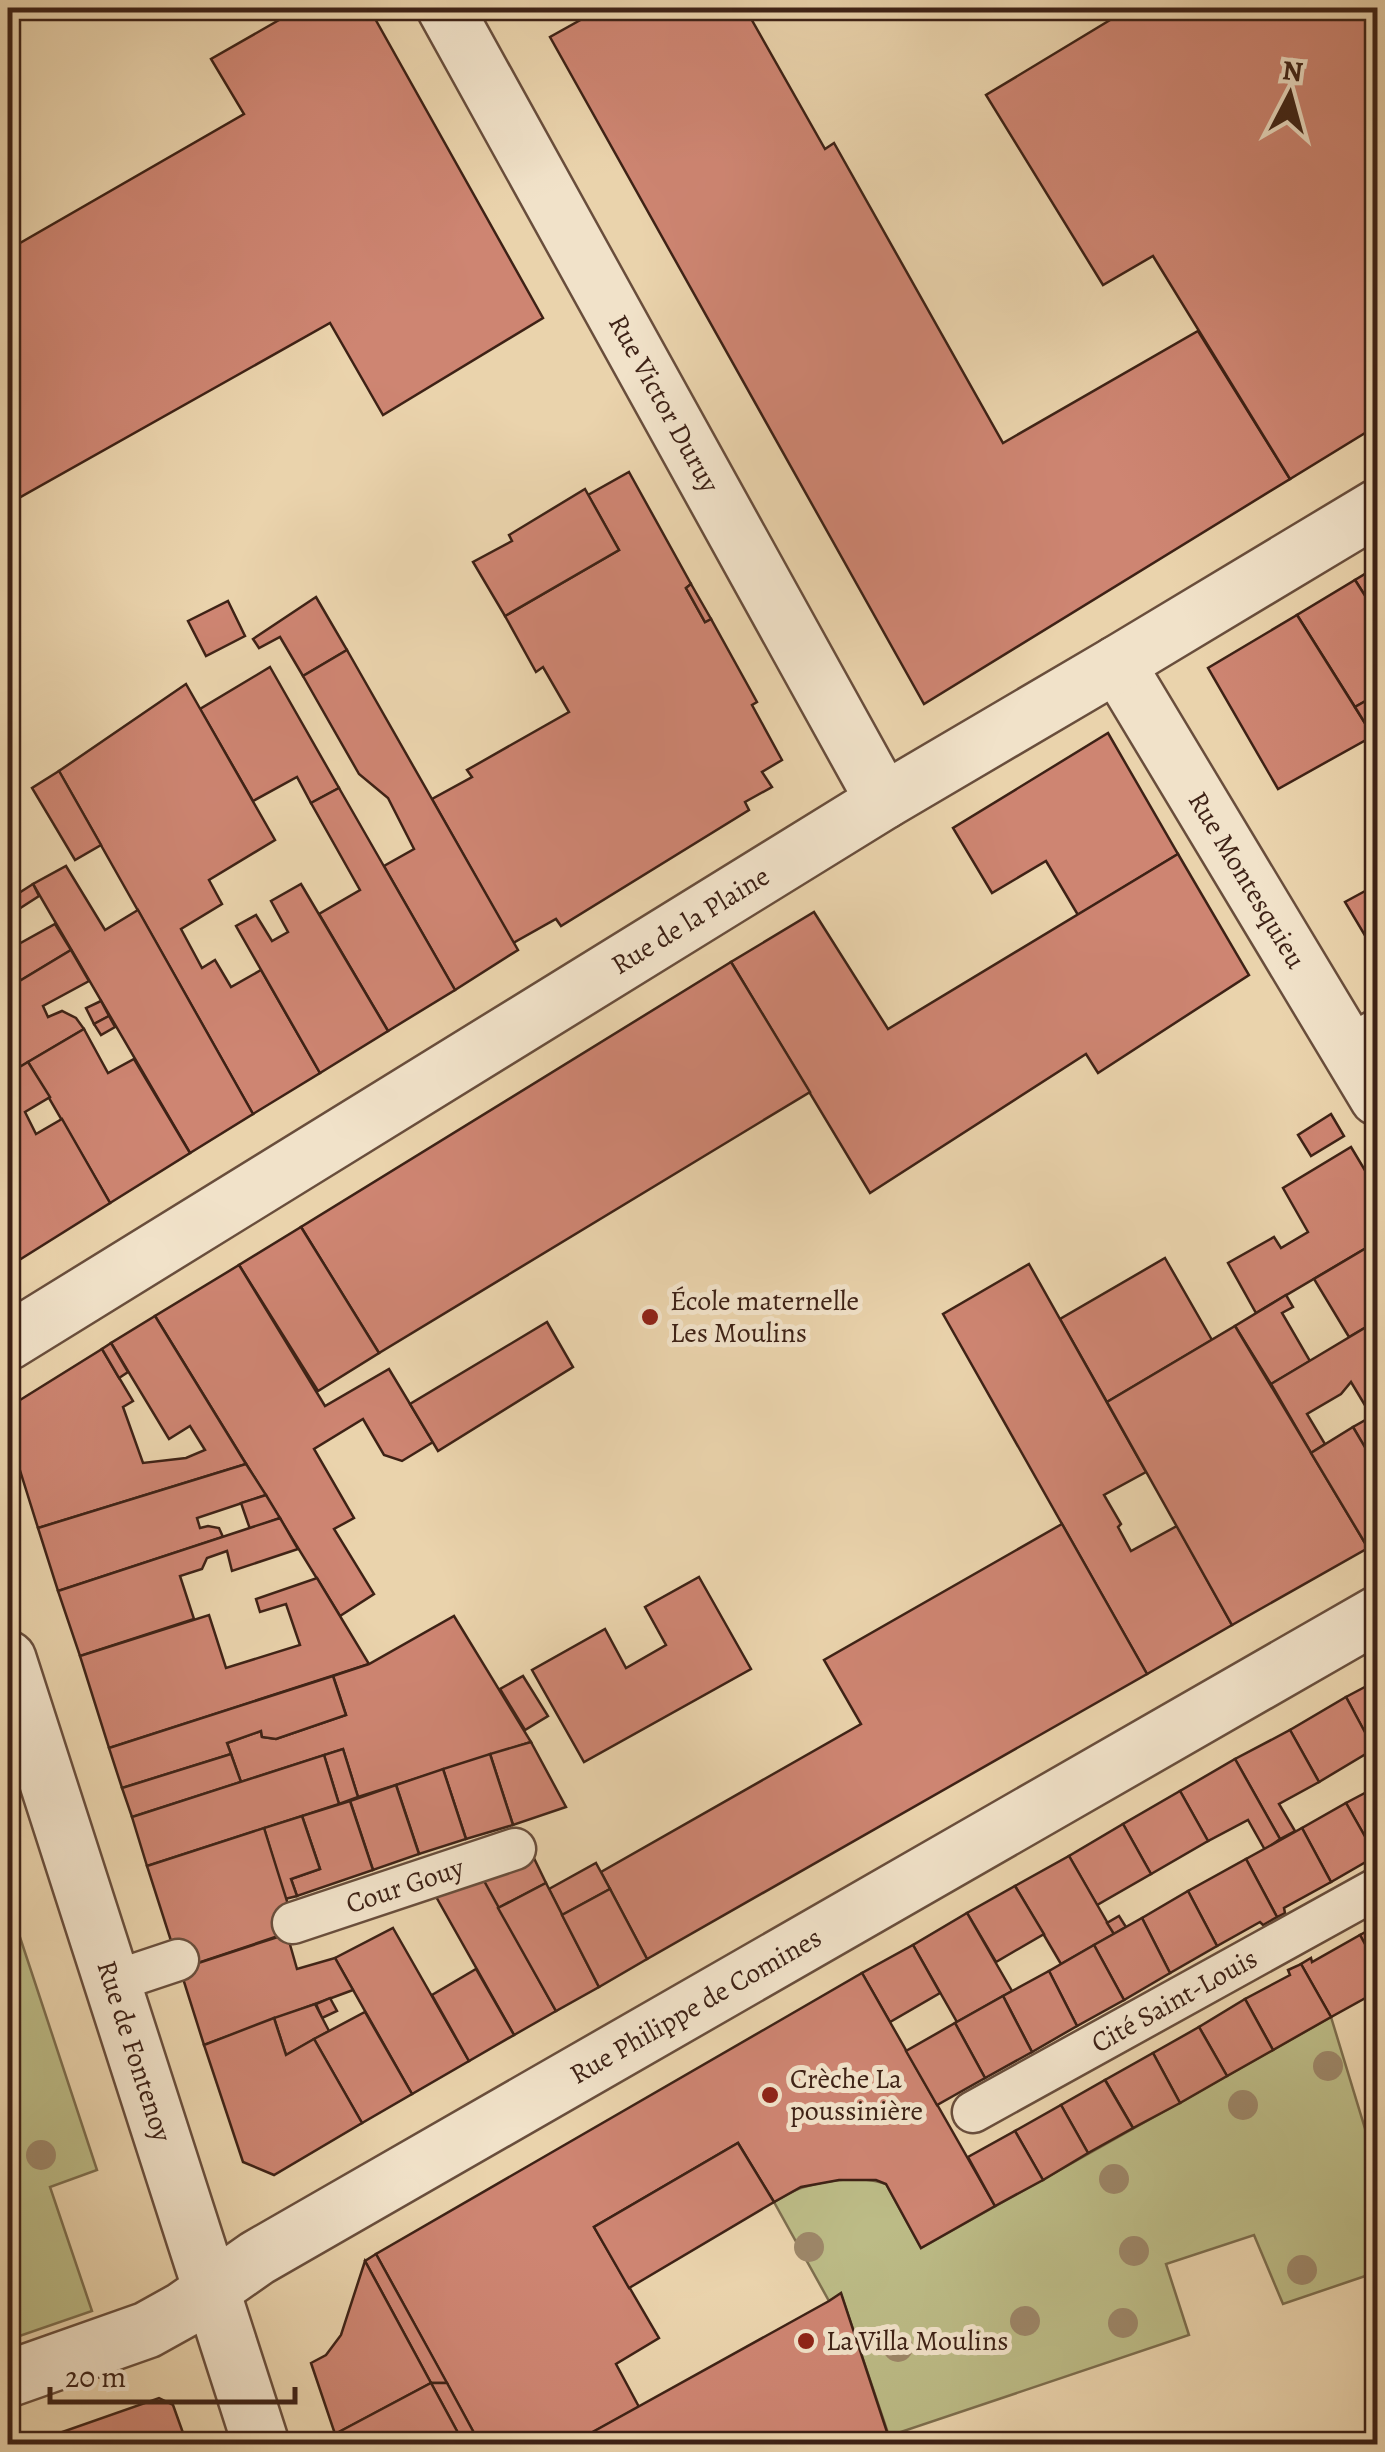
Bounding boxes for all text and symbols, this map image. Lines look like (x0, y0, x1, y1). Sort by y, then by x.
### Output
north arrow (1240, 45, 1340, 145)
text: N (1280, 51, 1305, 91)
street label: Rue Victor Duruy (599, 308, 729, 500)
street label: Rue Montesquieu (1179, 784, 1315, 976)
street label: Rue de la Plaine (604, 857, 777, 984)
place label: École maternelle Les Moulins (670, 1282, 859, 1352)
marker: École maternelle Les Moulins (639, 1306, 661, 1328)
street label: Cour Gouy (341, 1848, 469, 1923)
street label: Rue Philippe de Comines (563, 1919, 829, 2093)
street label: Cité Saint-Louis (1084, 1939, 1264, 2062)
street label: Rue de Fontenoy (87, 1956, 181, 2147)
place label: Crèche La poussinière (790, 2060, 923, 2130)
marker: Crèche La poussinière (759, 2084, 781, 2106)
place label: La Villa Moulins (826, 2322, 1008, 2360)
marker: La Villa Moulins (795, 2330, 817, 2352)
scale bar (50, 2342, 295, 2404)
text: 20 m (65, 2357, 126, 2397)

